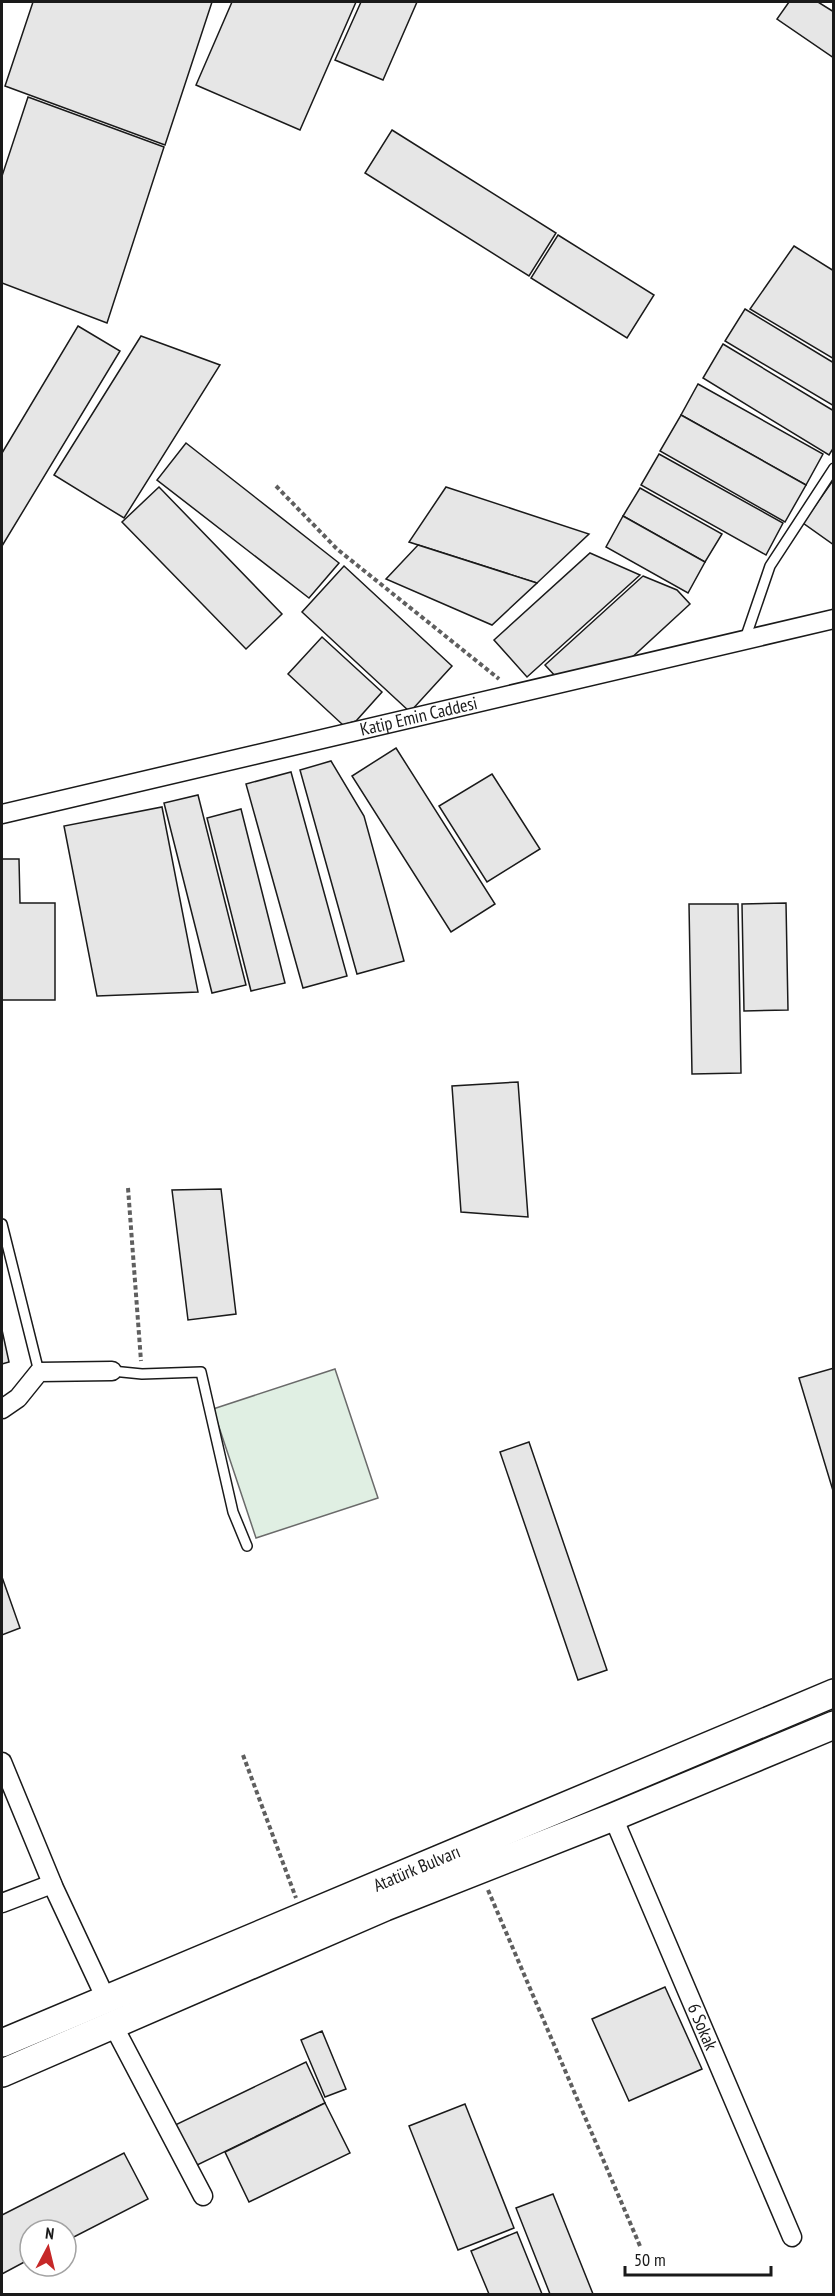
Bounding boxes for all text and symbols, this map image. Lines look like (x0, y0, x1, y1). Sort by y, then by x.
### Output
street label: Katip Emin Caddesi (358, 691, 479, 741)
street label: Atatürk Bulvarı (370, 1840, 463, 1896)
street label: 6 Sokak (683, 2000, 723, 2053)
north arrow (18, 2218, 78, 2278)
text: N (44, 2223, 55, 2244)
scale bar (625, 2239, 770, 2277)
text: 50 m (634, 2248, 666, 2271)

